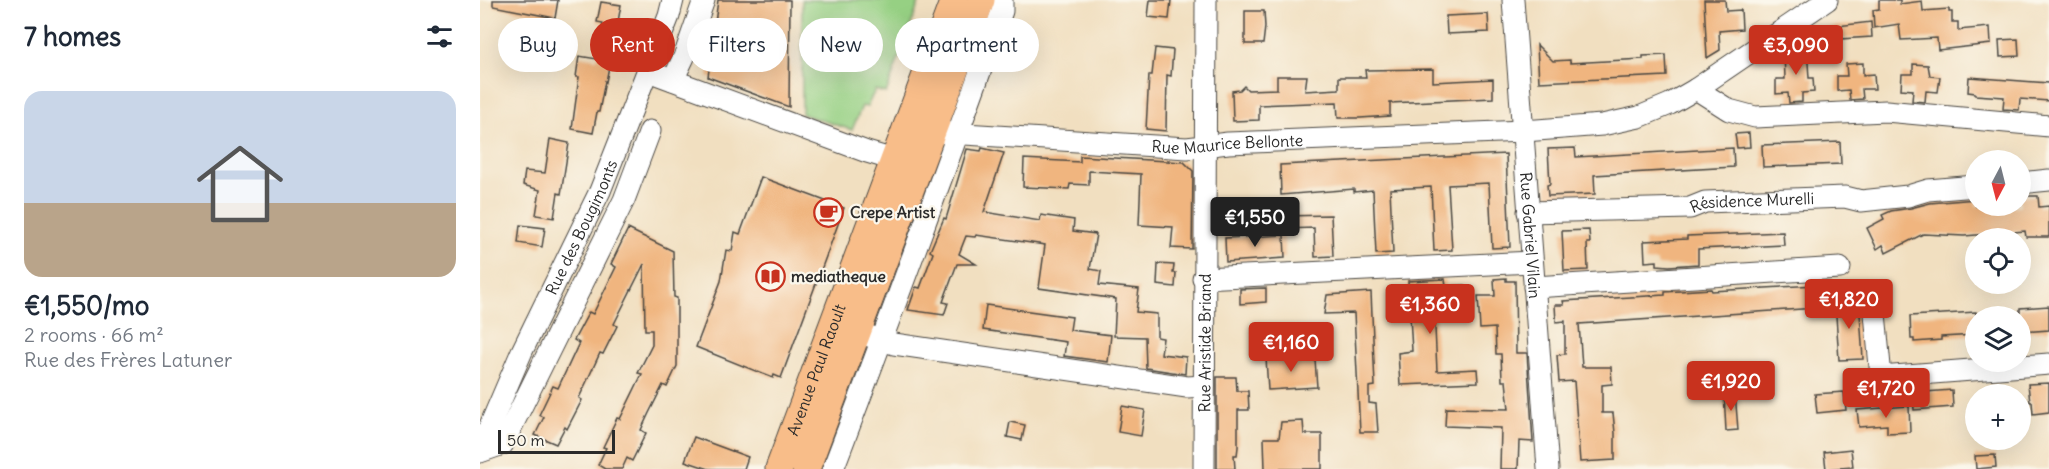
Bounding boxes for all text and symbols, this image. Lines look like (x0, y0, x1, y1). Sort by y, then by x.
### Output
chip: Buy (498, 18, 578, 72)
chip: Rent (590, 18, 675, 72)
chip: Filters (687, 18, 787, 72)
chip: New (799, 18, 883, 72)
chip: Apartment (895, 18, 1039, 72)
text: 7 homes (24, 20, 121, 53)
icon: filters (423, 20, 456, 53)
pin: €3,090 (1747, 25, 1845, 76)
text: €3,090 (1763, 32, 1829, 57)
icon: home (186, 130, 294, 238)
street label: Rue Maurice Bellonte (1151, 130, 1303, 158)
north arrow (1965, 150, 2031, 216)
map controls (1965, 150, 2031, 450)
street label: Rue des Bougimonts (541, 157, 621, 298)
street label: Rue Gabriel Vilain (1516, 171, 1545, 299)
street label: Résidence Murelli (1687, 188, 1814, 217)
cafe icon: Crepe Artist (813, 196, 845, 228)
pin: €1,550 (1206, 197, 1304, 248)
place label: Crepe Artist (850, 202, 936, 223)
text: €1,550 (1225, 204, 1285, 229)
button: locate (1965, 228, 2031, 294)
library icon: mediatheque (754, 260, 786, 292)
place label: mediatheque (791, 266, 886, 287)
street label: Rue Aristide Briand (1194, 274, 1215, 412)
pin: €1,820 (1800, 279, 1898, 330)
pin: €1,360 (1381, 284, 1479, 335)
text: €1,820 (1819, 286, 1879, 311)
text: €1,550/mo (24, 289, 149, 322)
text: €1,360 (1400, 291, 1460, 316)
street label: Avenue Paul Raoult (782, 300, 850, 438)
button: layers (1965, 306, 2031, 372)
text: 2 rooms · 66 m² (24, 322, 164, 347)
pin: €1,160 (1242, 322, 1340, 373)
text: €1,160 (1263, 329, 1319, 354)
text: Rue des Frères Latuner (24, 347, 232, 372)
pin: €1,920 (1682, 361, 1780, 412)
text: €1,920 (1701, 368, 1761, 393)
pin: €1,720 (1837, 368, 1935, 419)
text: €1,720 (1857, 375, 1915, 400)
button: + (1965, 384, 2031, 450)
scale bar (498, 427, 615, 454)
text: 50 m (507, 430, 545, 450)

